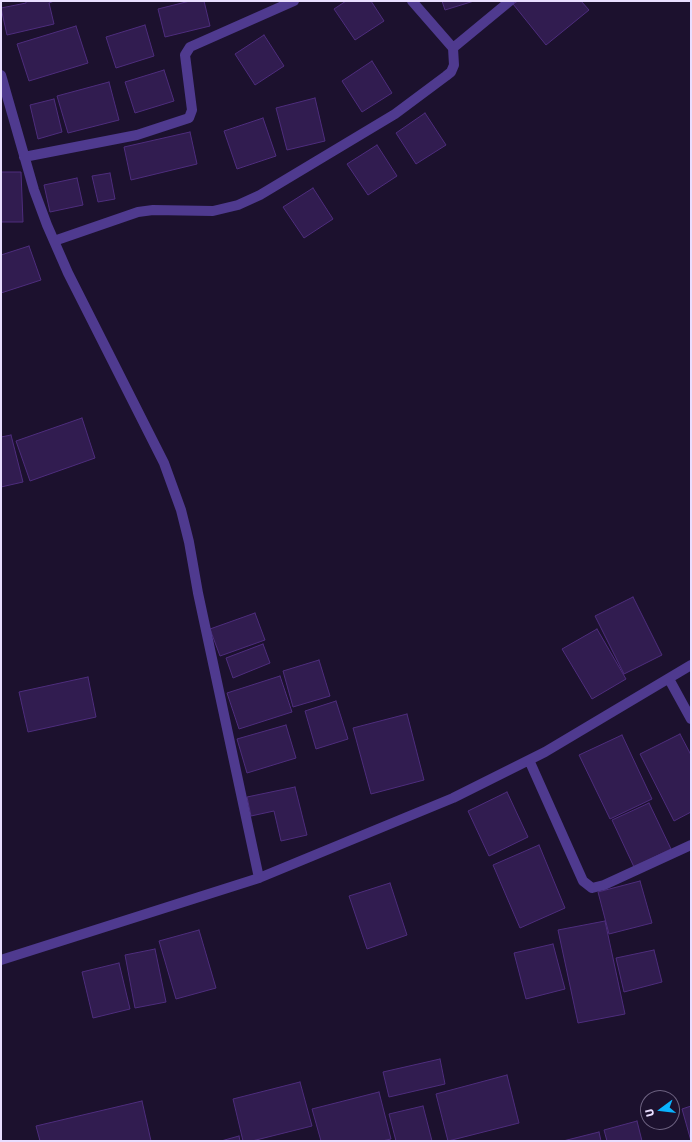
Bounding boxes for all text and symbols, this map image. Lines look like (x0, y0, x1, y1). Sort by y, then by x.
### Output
north arrow (640, 1090, 680, 1130)
text: U (641, 1107, 658, 1119)

